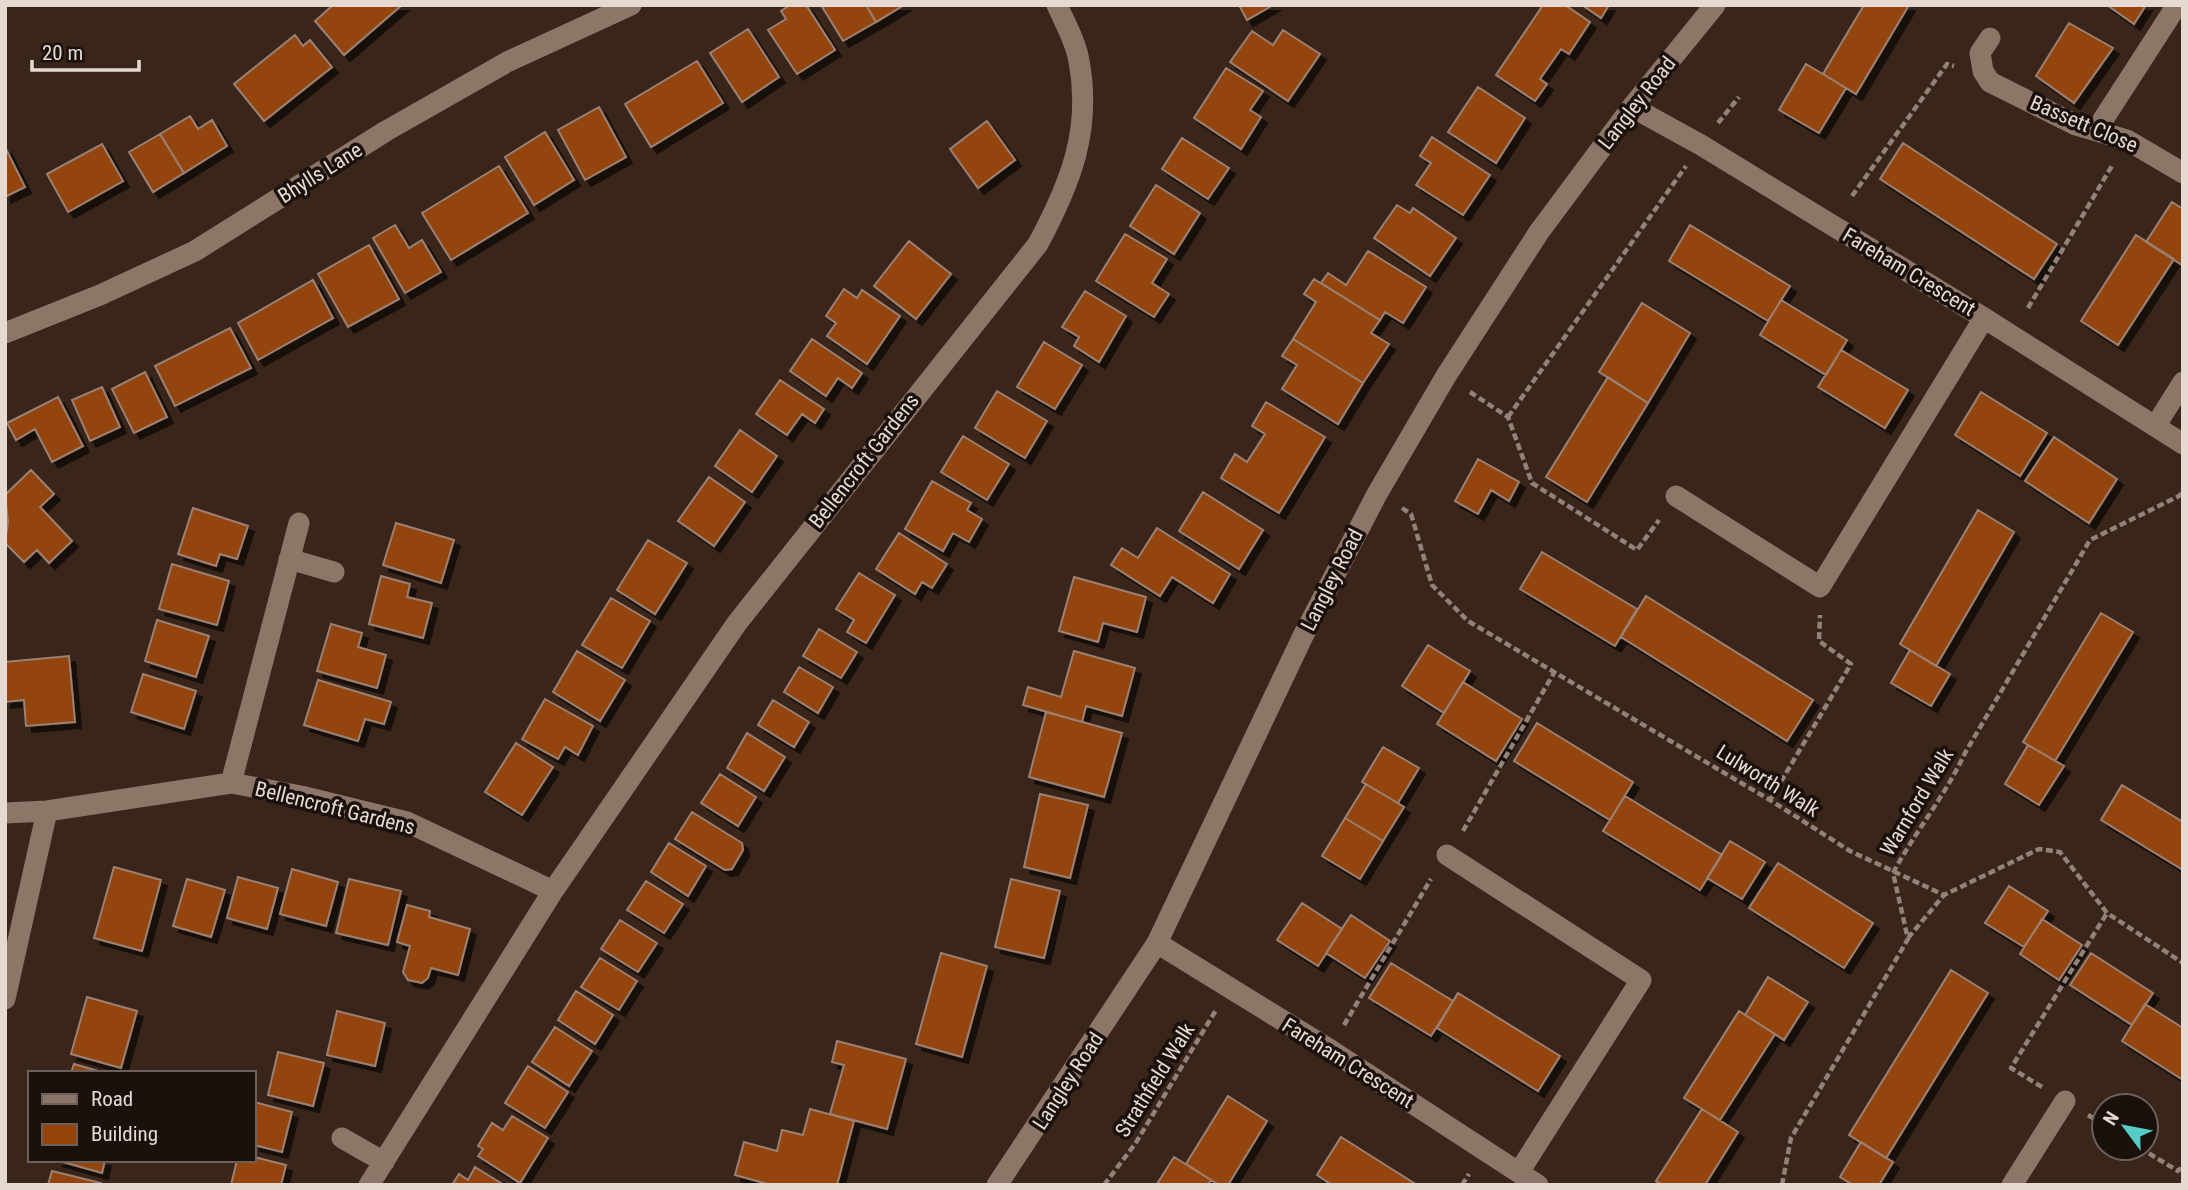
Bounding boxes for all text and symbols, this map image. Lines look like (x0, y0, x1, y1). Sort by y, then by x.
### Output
scale bar (32, 28, 138, 72)
text: 20 m (42, 41, 83, 65)
street label: Langley Road (1593, 52, 1681, 154)
street label: Bassett Close (2027, 91, 2142, 157)
street label: Bhylls Lane (274, 138, 367, 208)
street label: Fareham Crescent (1838, 223, 1980, 321)
street label: Bellencroft Gardens (804, 389, 924, 533)
street label: Langley Road (1296, 525, 1368, 635)
street label: Lulworth Walk (1712, 740, 1824, 822)
street label: Warnford Walk (1876, 744, 1959, 860)
street label: Bellencroft Gardens (253, 777, 417, 839)
street label: Fareham Crescent (1278, 1013, 1418, 1113)
street label: Strathfield Walk (1110, 1018, 1200, 1141)
street label: Langley Road (1028, 1028, 1108, 1134)
legend (28, 1071, 256, 1162)
text: Road (91, 1087, 133, 1111)
north arrow (2090, 1092, 2160, 1162)
text: N (2098, 1107, 2124, 1129)
text: Building (91, 1122, 158, 1146)

